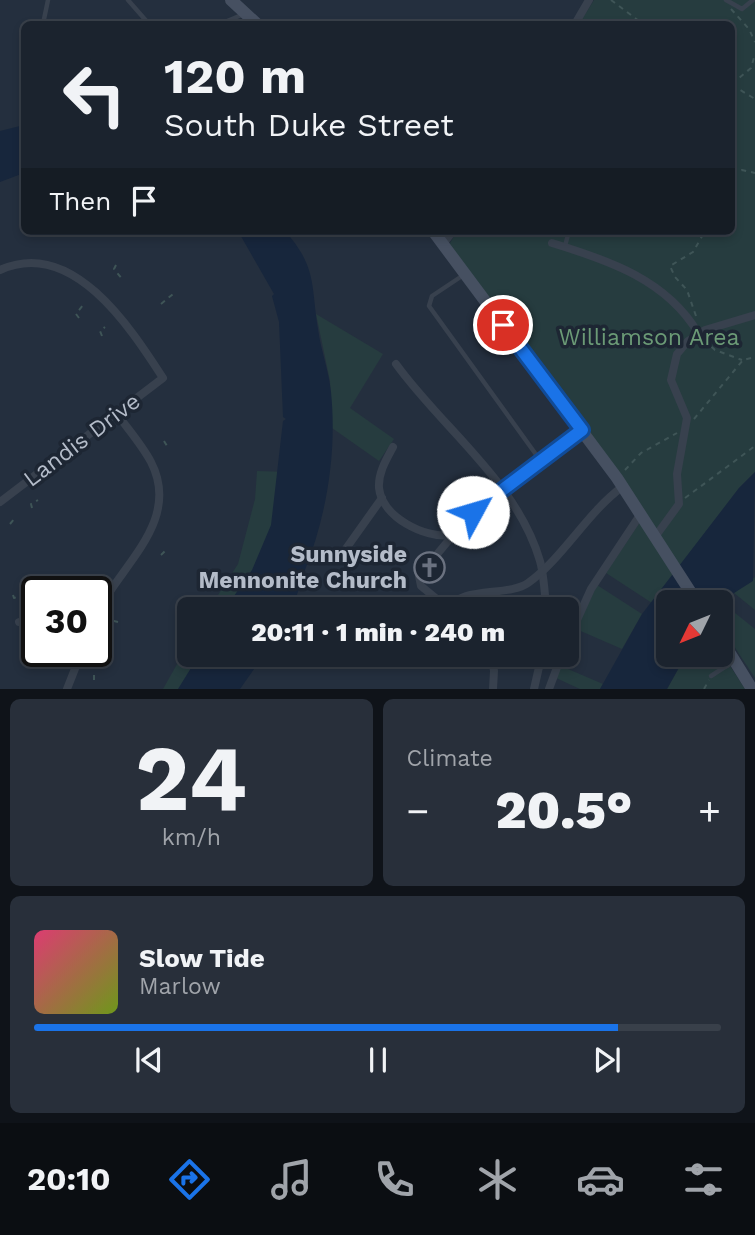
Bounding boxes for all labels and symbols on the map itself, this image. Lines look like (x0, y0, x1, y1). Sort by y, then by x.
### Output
pin (473, 295, 533, 355)
park label: Williamson Area (559, 324, 739, 351)
street label: Landis Drive (18, 387, 146, 493)
position arrow (436, 475, 510, 549)
place label: Sunnyside Mennonite Church (198, 541, 407, 594)
church icon: Sunnyside Mennonite Church (413, 550, 447, 584)
speed limit sign: 30 (21, 576, 112, 667)
north arrow (656, 590, 733, 667)

